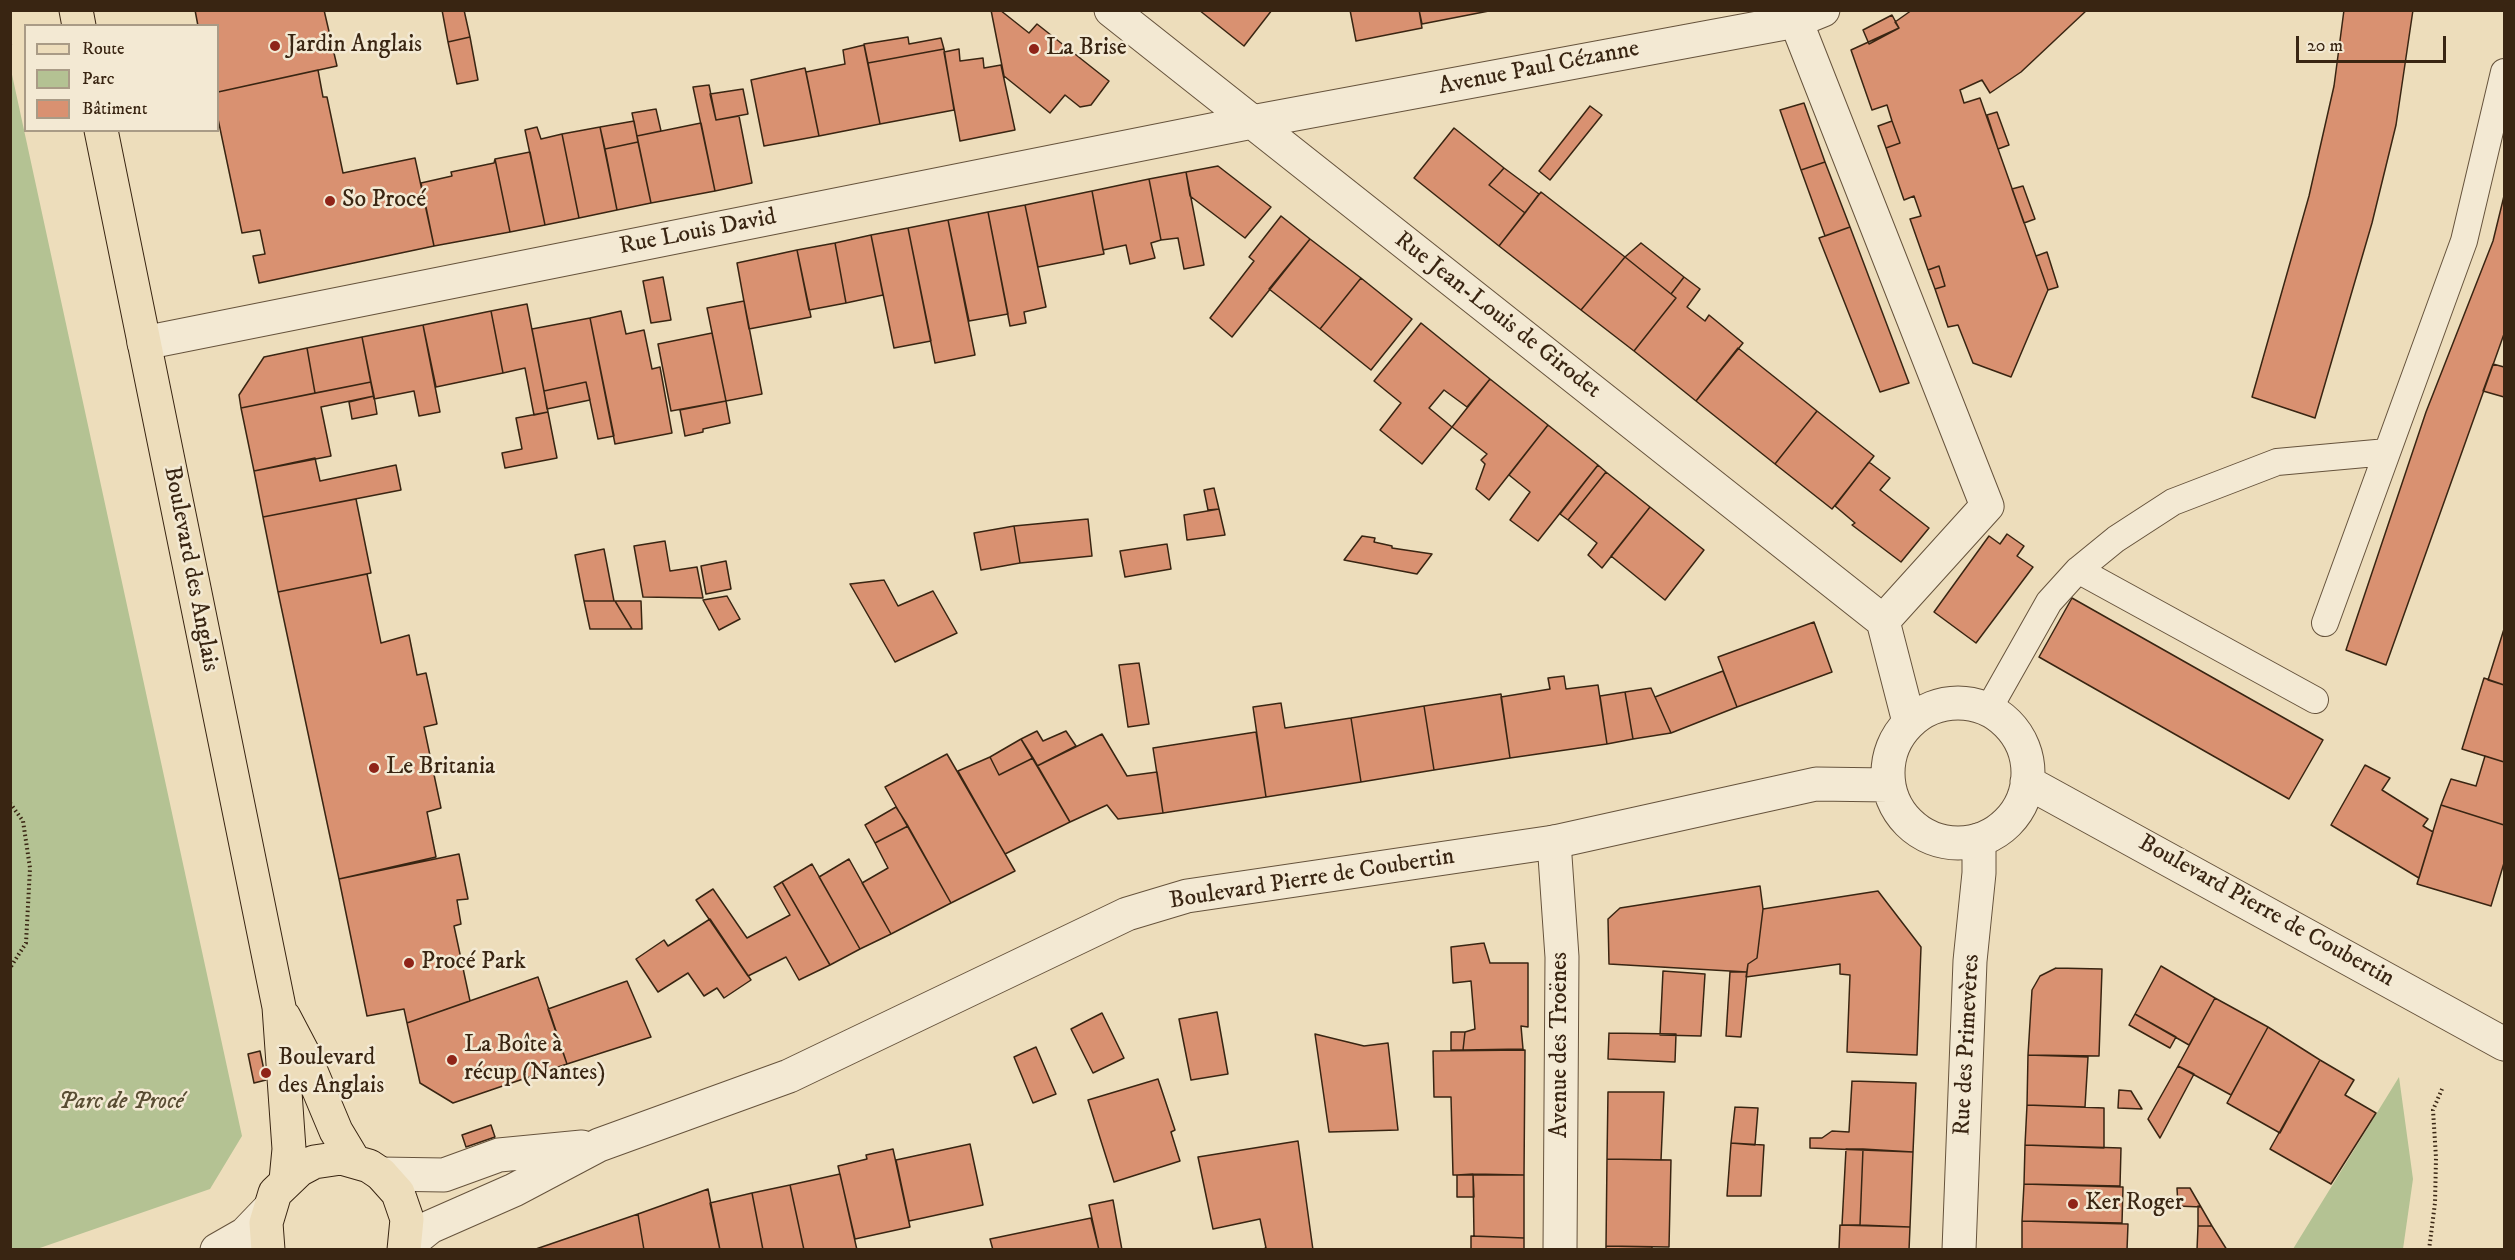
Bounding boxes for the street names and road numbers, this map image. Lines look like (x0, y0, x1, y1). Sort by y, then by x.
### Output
street label: Avenue Paul Cézanne (1436, 35, 1642, 103)
street label: Rue Louis David (617, 204, 779, 262)
street label: Rue Jean-Louis de Girodet (1388, 226, 1606, 406)
street label: Boulevard des Anglais (156, 464, 224, 674)
street label: Boulevard Pierre de Coubertin (2133, 830, 2399, 994)
street label: Boulevard Pierre de Coubertin (1167, 843, 1457, 917)
street label: Avenue des Troënes (1547, 952, 1575, 1138)
street label: Rue des Primevères (1949, 953, 1987, 1137)

